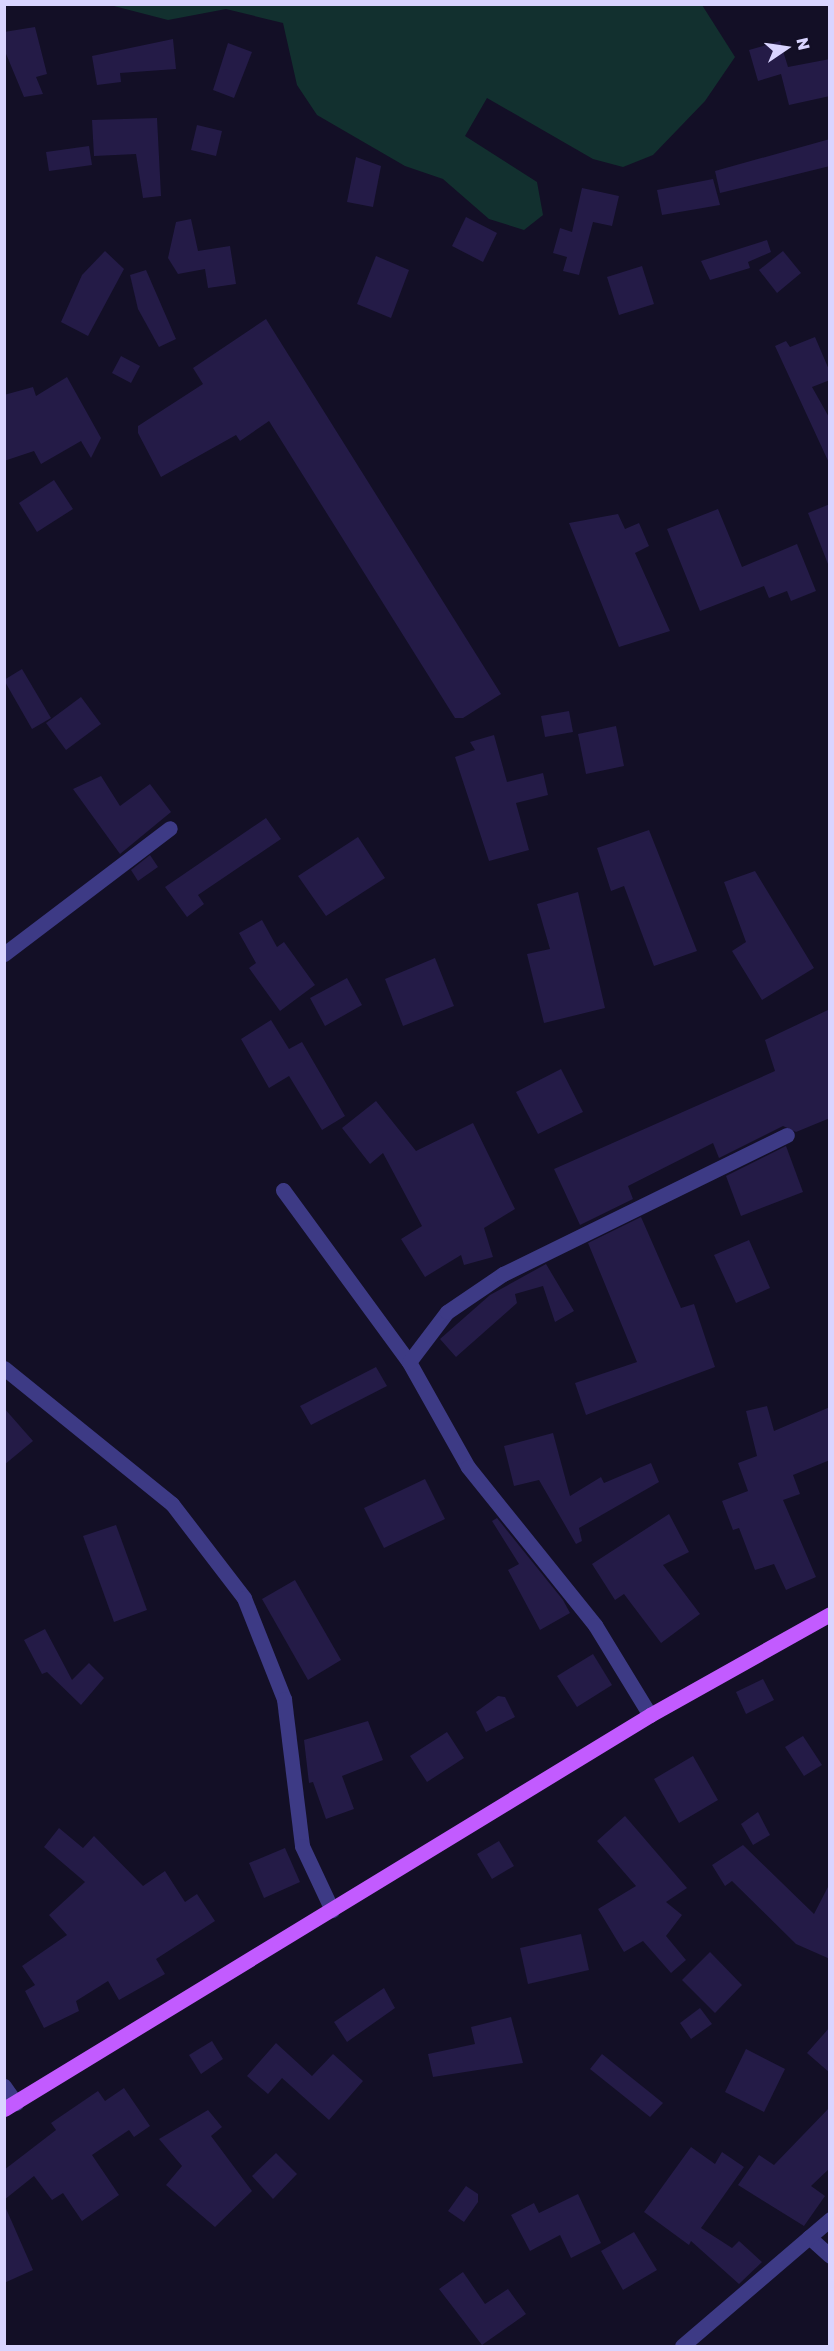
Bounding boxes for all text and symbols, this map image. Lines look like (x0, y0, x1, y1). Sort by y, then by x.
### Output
north arrow (756, 18, 816, 78)
text: N (792, 36, 815, 52)

